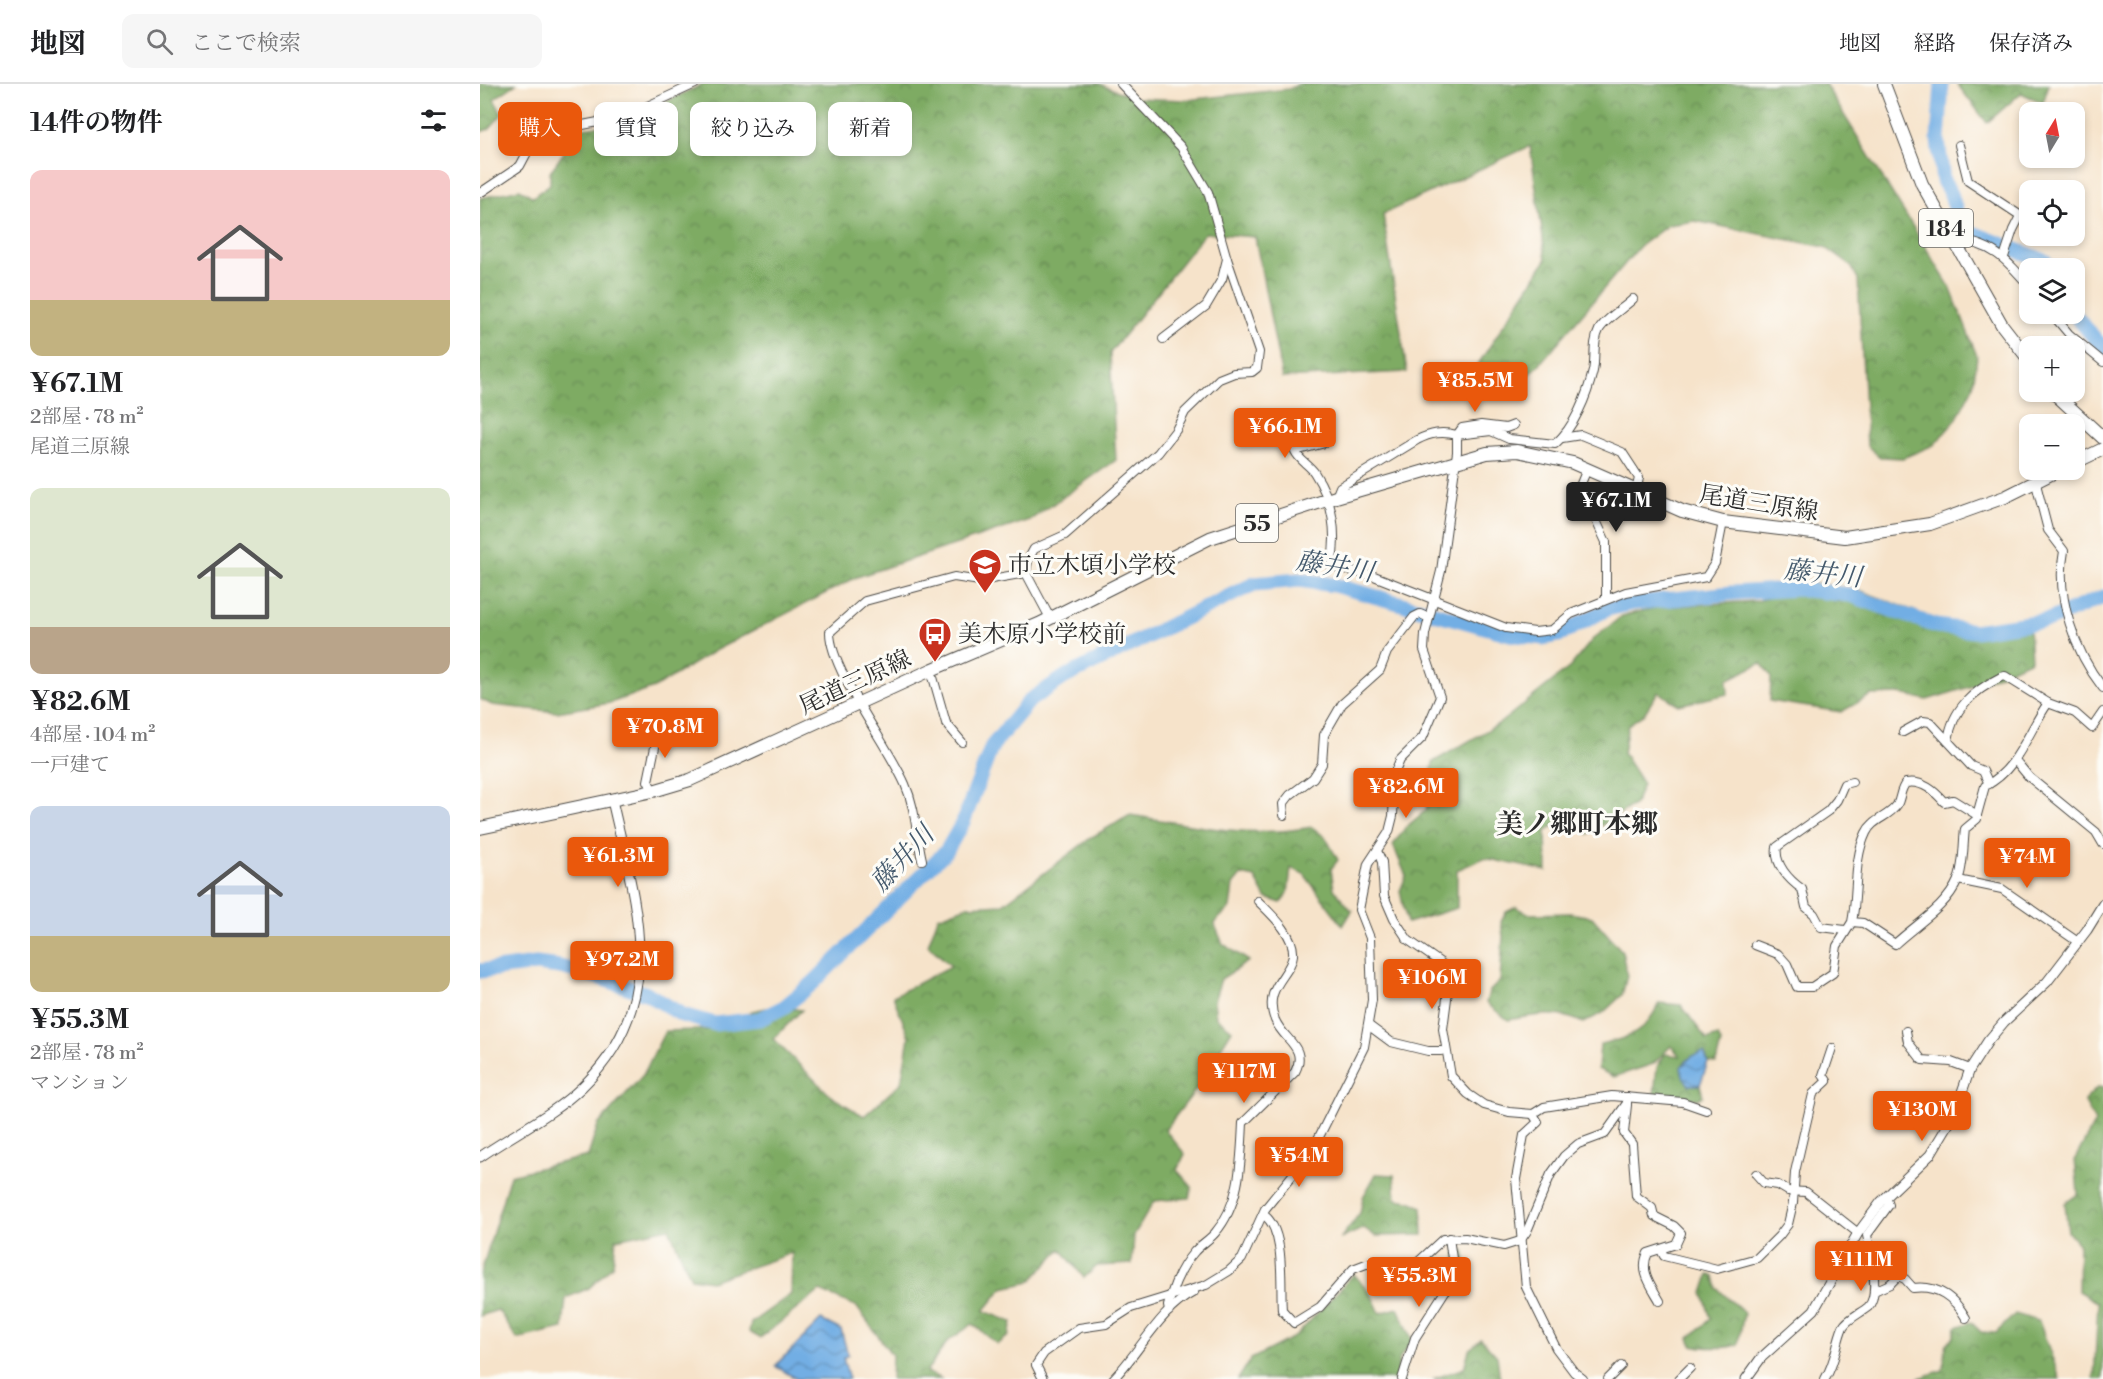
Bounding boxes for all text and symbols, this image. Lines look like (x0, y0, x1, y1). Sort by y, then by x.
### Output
search box (122, 14, 542, 68)
icon: search (143, 25, 176, 58)
text: 地図 (30, 27, 86, 62)
text: ここで検索 (191, 30, 301, 57)
text: 地図 (1839, 31, 1881, 57)
text: 経路 (1914, 31, 1956, 57)
text: 保存済み (1989, 31, 2073, 57)
chip: 購入 (498, 102, 582, 156)
chip: 賃貸 (594, 102, 678, 156)
chip: 絞り込み (690, 102, 816, 156)
chip: 新着 (828, 102, 912, 156)
north arrow (2019, 102, 2085, 168)
map controls (2019, 102, 2085, 480)
icon: filters (417, 104, 450, 137)
text: 14件の物件 (30, 107, 163, 139)
button: locate (2019, 180, 2085, 246)
icon: home (186, 209, 294, 317)
road number: 184 (1919, 209, 1973, 247)
button: layers (2019, 258, 2085, 324)
button: + (2019, 336, 2085, 402)
pin: ¥85.5M (1426, 362, 1524, 413)
text: ¥67.1M (30, 368, 123, 400)
text: ¥85.5M (1437, 369, 1513, 394)
text: 2部屋 · 78 m² (30, 405, 144, 430)
pin: ¥66.1M (1236, 408, 1334, 459)
button: − (2019, 414, 2085, 480)
text: ¥66.1M (1248, 415, 1322, 440)
text: 尾道三原線 (30, 435, 130, 460)
street label: 尾道三原線 (1697, 480, 1820, 528)
pin: ¥67.1M (1567, 482, 1665, 533)
text: ¥67.1M (1580, 489, 1652, 514)
road number: 55 (1236, 504, 1278, 542)
icon: home (186, 527, 294, 635)
water label: 藤井川 (1294, 545, 1379, 589)
school or university icon: 市立木頃小学校 (967, 547, 1003, 594)
place label: 市立木頃小学校 (1008, 551, 1176, 581)
water label: 藤井川 (1782, 554, 1866, 594)
bus stop icon: 美木原小学校前 (917, 616, 953, 663)
place label: 美木原小学校前 (958, 620, 1126, 650)
street label: 尾道三原線 (795, 644, 916, 722)
text: ¥82.6M (30, 686, 130, 718)
pin: ¥70.8M (616, 708, 714, 759)
text: ¥70.8M (626, 715, 704, 740)
text: 4部屋 · 104 m² (30, 723, 155, 748)
text: 一戸建て (30, 753, 110, 778)
pin: ¥82.6M (1357, 768, 1455, 819)
text: ¥82.6M (1367, 775, 1445, 800)
district label: 美ノ郷町本郷 (1496, 808, 1658, 842)
water label: 藤井川 (864, 817, 943, 898)
pin: ¥61.3M (569, 837, 667, 888)
pin: ¥74M (1991, 838, 2063, 889)
text: ¥61.3M (581, 844, 655, 869)
icon: home (186, 845, 294, 953)
text: ¥74M (1998, 845, 2056, 870)
pin: ¥97.2M (573, 941, 671, 992)
text: ¥97.2M (584, 948, 660, 973)
pin: ¥106M (1390, 959, 1474, 1010)
text: ¥106M (1397, 966, 1467, 991)
text: ¥55.3M (30, 1004, 129, 1036)
text: 2部屋 · 78 m² (30, 1041, 144, 1066)
pin: ¥117M (1202, 1053, 1286, 1104)
text: ¥117M (1212, 1060, 1276, 1085)
text: マンション (30, 1071, 129, 1096)
pin: ¥130M (1880, 1091, 1964, 1142)
text: ¥130M (1887, 1098, 1957, 1123)
pin: ¥54M (1263, 1137, 1335, 1188)
text: ¥54M (1269, 1144, 1329, 1169)
pin: ¥111M (1819, 1241, 1903, 1292)
text: ¥111M (1829, 1248, 1893, 1273)
pin: ¥55.3M (1370, 1257, 1468, 1308)
text: ¥55.3M (1381, 1264, 1457, 1289)

